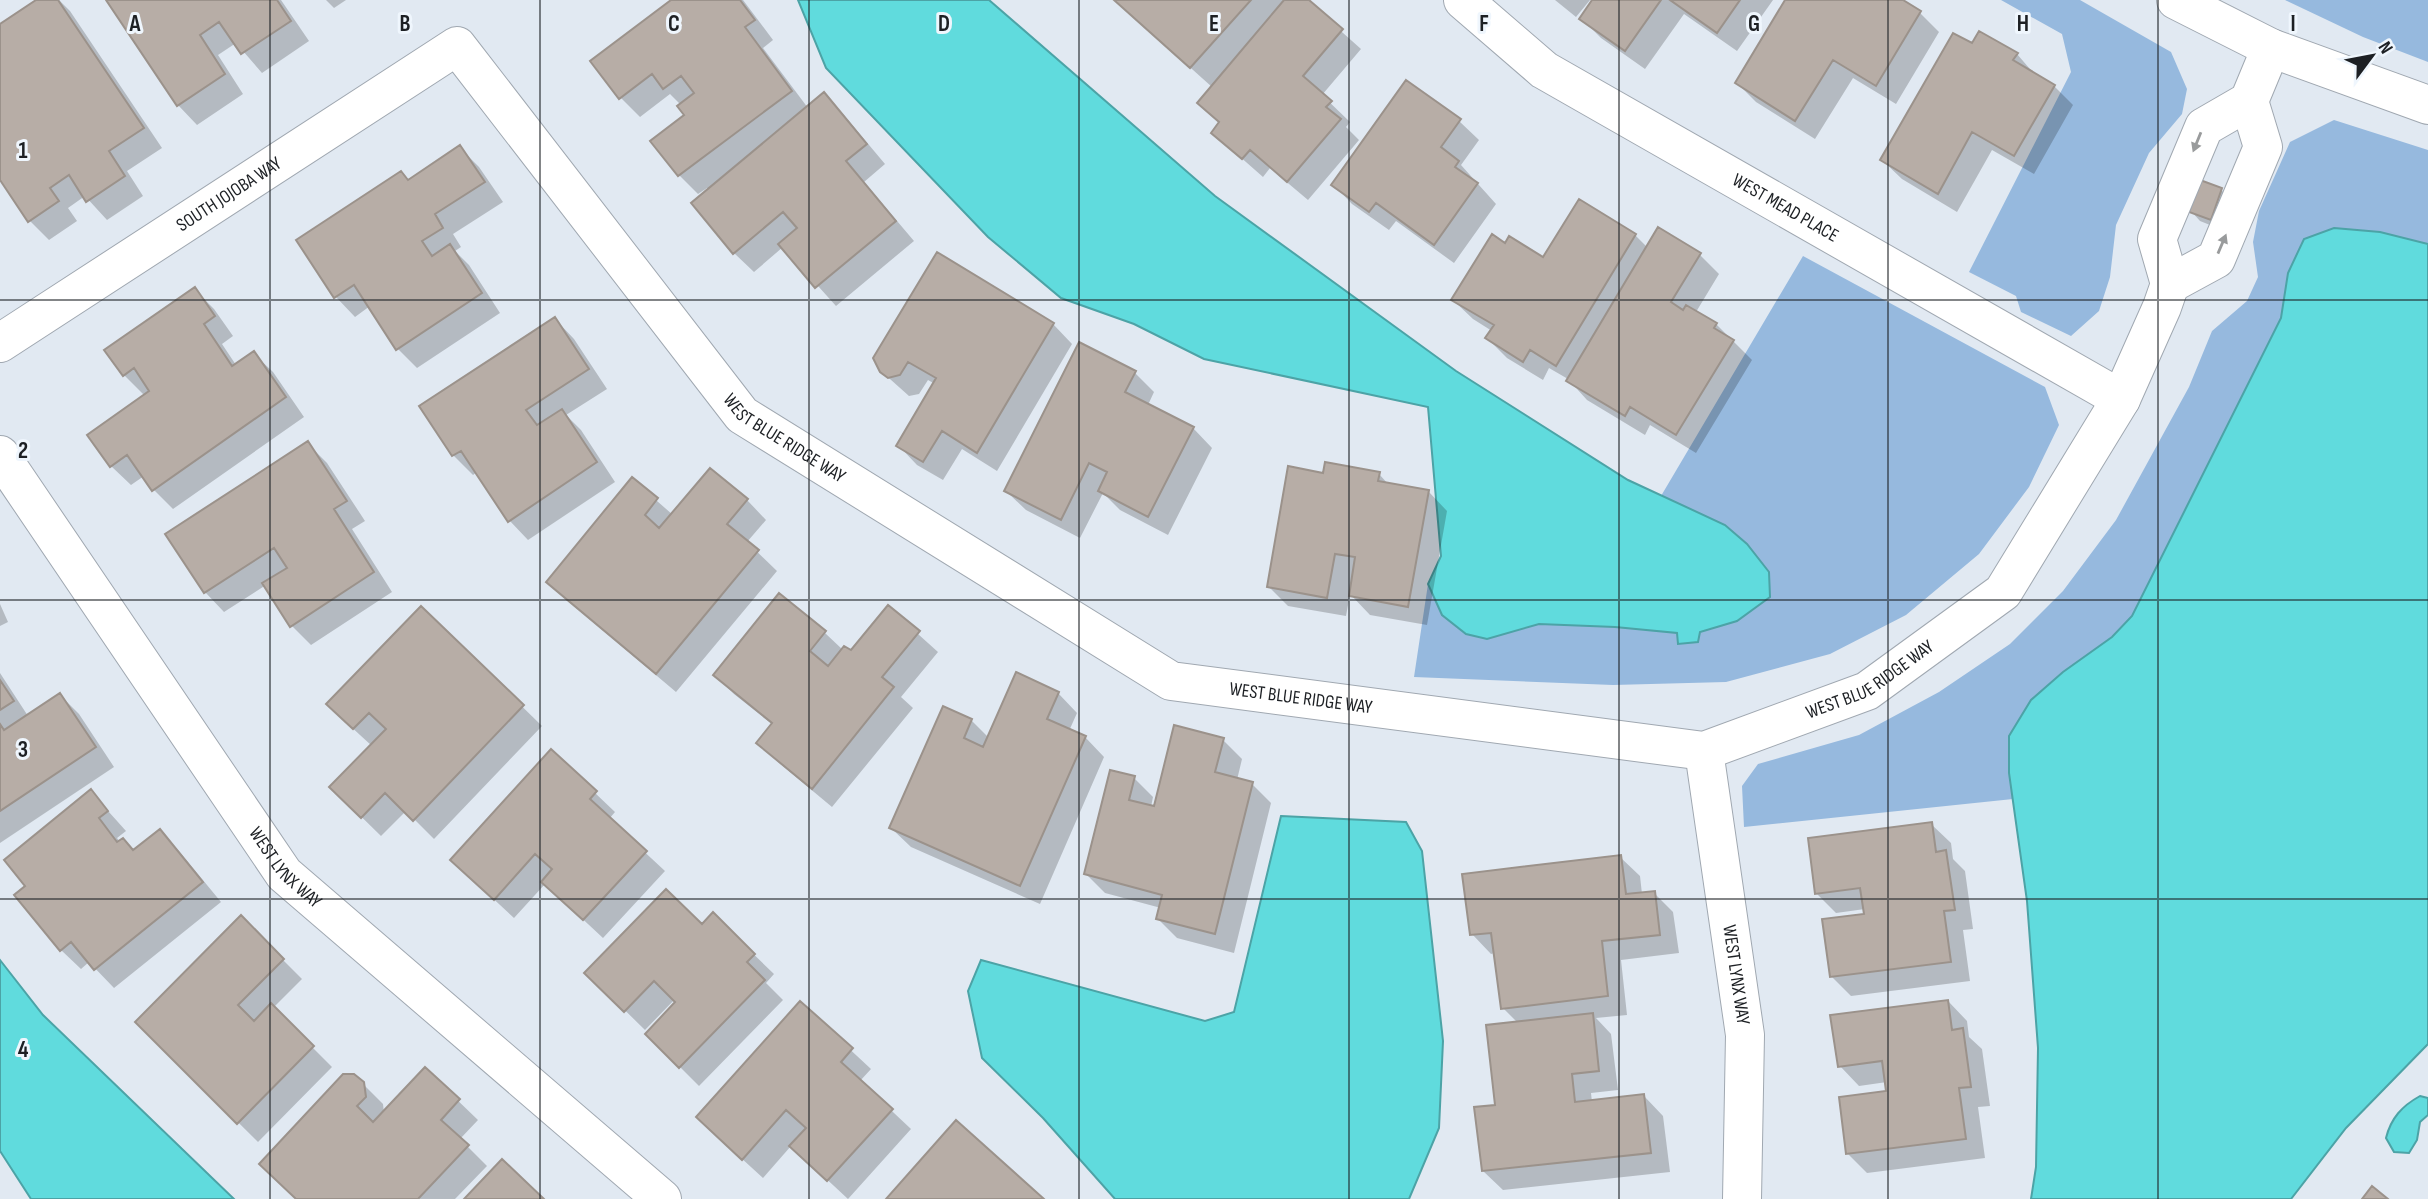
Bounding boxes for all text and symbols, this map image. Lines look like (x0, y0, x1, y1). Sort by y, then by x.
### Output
text: A (129, 10, 142, 38)
text: B (400, 10, 411, 38)
text: C (668, 10, 680, 38)
text: D (938, 10, 950, 38)
text: E (1209, 10, 1219, 38)
text: F (1479, 10, 1489, 38)
text: G (1748, 10, 1760, 38)
text: H (2017, 10, 2029, 38)
text: I (2290, 10, 2296, 38)
north arrow (2337, 21, 2407, 91)
text: N (2373, 37, 2398, 58)
one-way arrow (2192, 132, 2203, 153)
text: 1 (18, 137, 28, 165)
street label: SOUTH JOJOBA WAY (172, 152, 286, 237)
street label: WEST MEAD PLACE (1728, 168, 1843, 247)
one-way arrow (2216, 234, 2228, 254)
street label: WEST BLUE RIDGE WAY (718, 389, 850, 488)
text: 2 (18, 437, 28, 465)
street label: WEST BLUE RIDGE WAY (1803, 635, 1938, 724)
street label: WEST BLUE RIDGE WAY (1228, 677, 1374, 719)
text: 3 (18, 736, 28, 764)
street label: WEST LYNX WAY (244, 822, 327, 913)
street label: WEST LYNX WAY (1718, 923, 1755, 1026)
text: 4 (18, 1036, 29, 1064)

